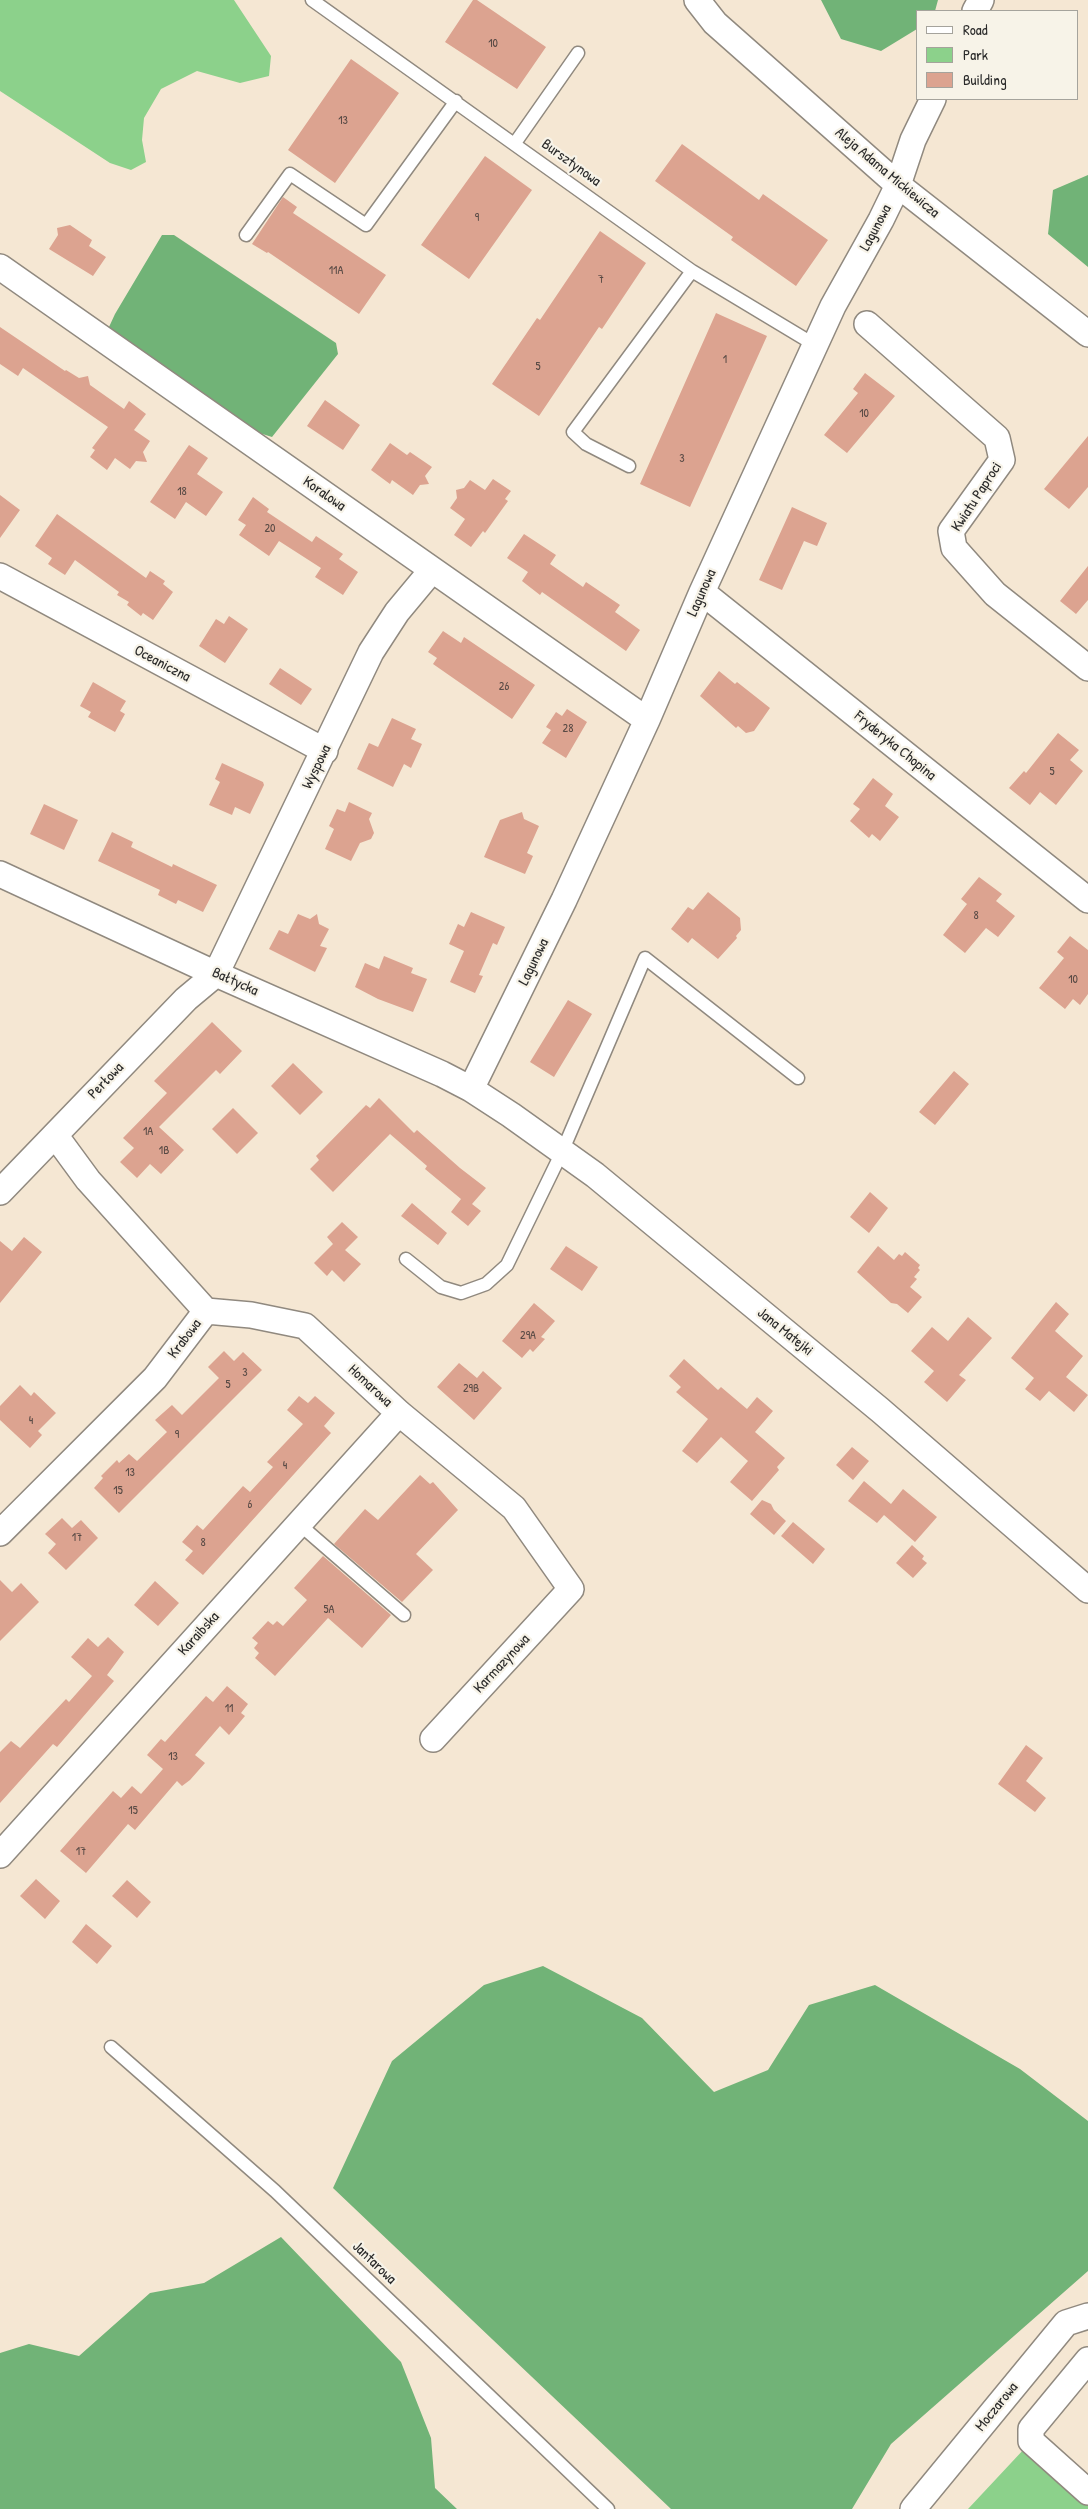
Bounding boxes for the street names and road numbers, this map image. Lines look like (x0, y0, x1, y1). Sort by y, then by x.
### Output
street label: Aleja Adama Mickiewicza (831, 124, 943, 222)
street label: Bursztynowa (538, 136, 604, 190)
street label: Lagunowa (856, 202, 896, 254)
street label: Kwiatu Paproci (948, 459, 1006, 535)
street label: Koralowa (299, 473, 349, 515)
street label: Lagunowa (684, 567, 720, 619)
street label: Oceaniczna (131, 642, 193, 686)
street label: Fryderyka Chopina (850, 707, 940, 785)
street label: Wyspowa (299, 742, 335, 792)
street label: Lagunowa (515, 936, 553, 988)
street label: Bałtycka (209, 964, 261, 1000)
street label: Perłowa (84, 1059, 128, 1103)
street label: Jana Matejki (753, 1304, 817, 1360)
street label: Krabowa (164, 1316, 206, 1362)
street label: Homarowa (344, 1361, 396, 1411)
street label: Karaibska (175, 1608, 223, 1660)
street label: Karmazynowa (470, 1631, 534, 1697)
street label: Jantarowa (348, 2238, 400, 2288)
street label: Moczarowa (972, 2379, 1022, 2435)

